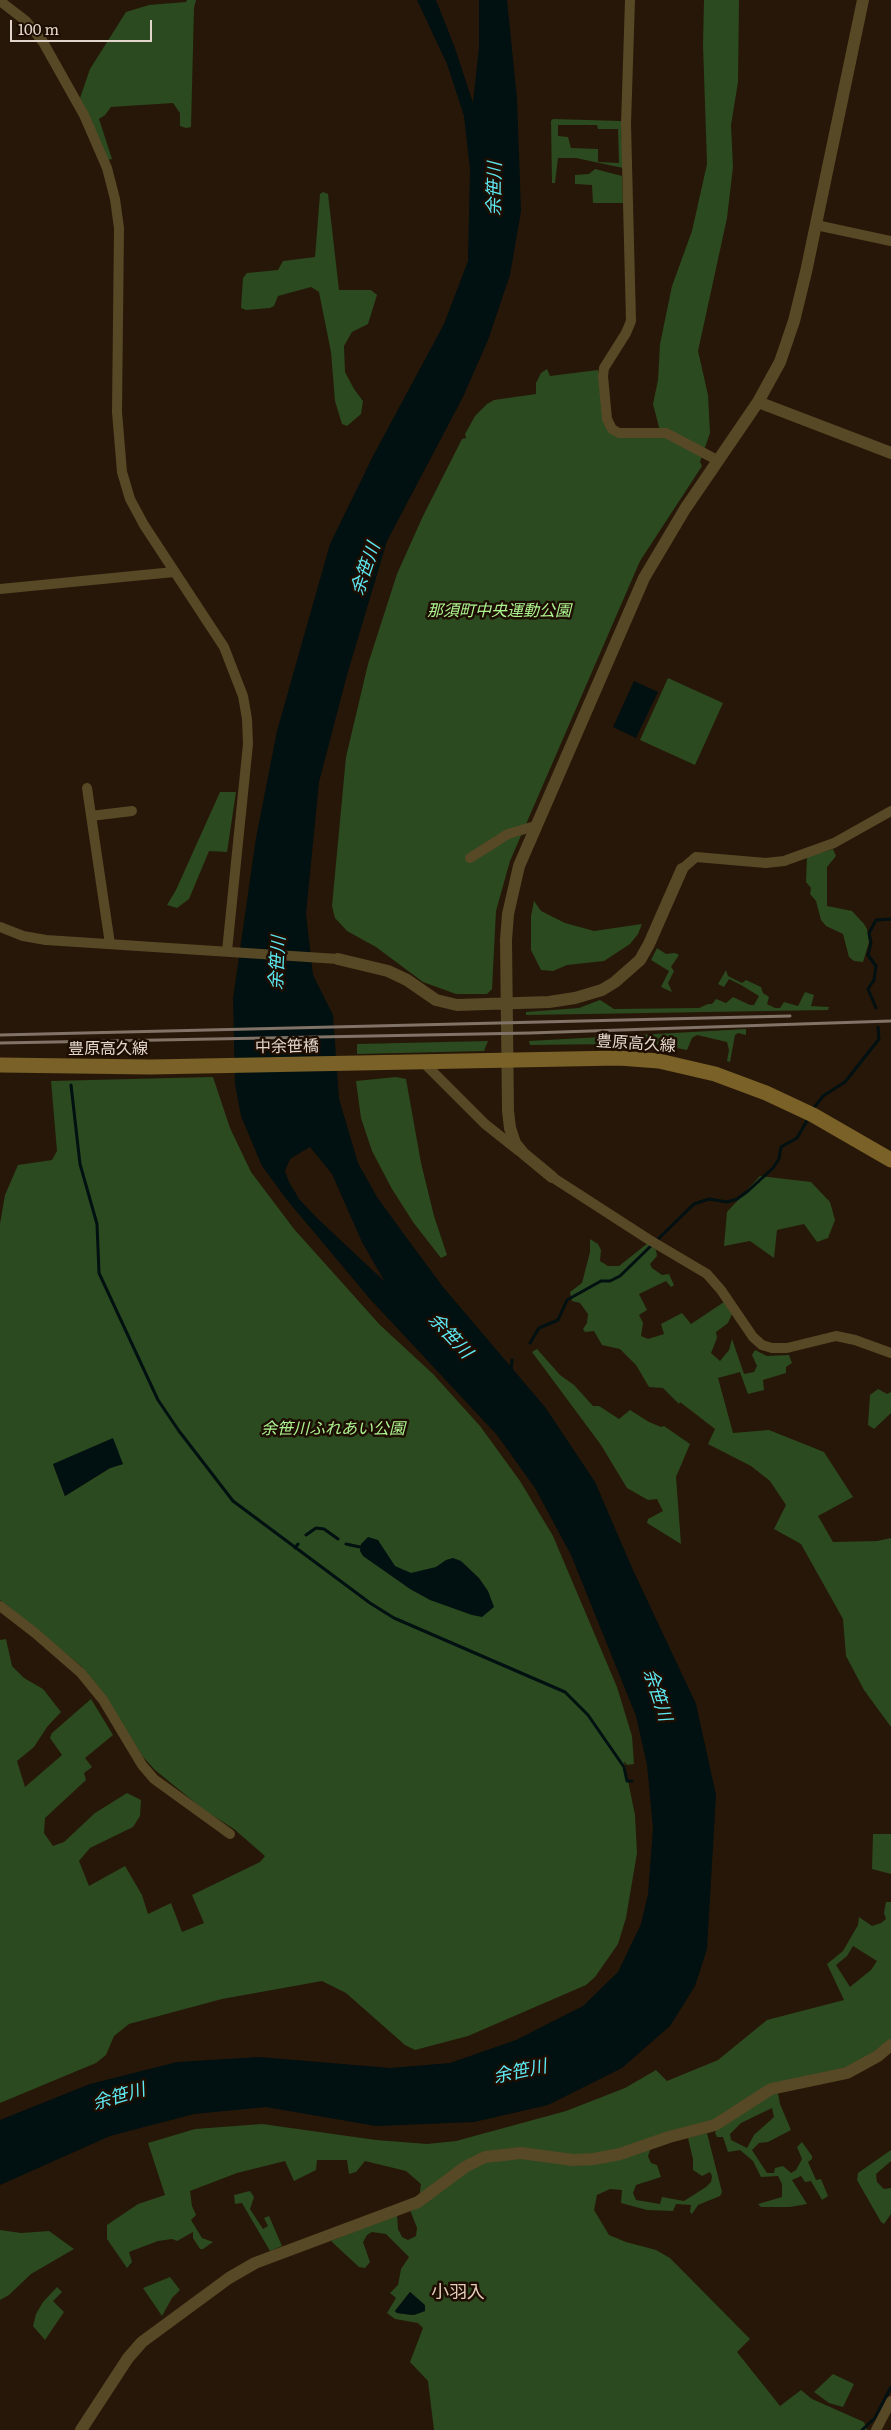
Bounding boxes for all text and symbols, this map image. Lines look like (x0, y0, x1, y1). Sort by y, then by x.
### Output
scale bar (12, 10, 155, 42)
text: 100 m (18, 17, 59, 40)
water label: 余笹川 (484, 162, 506, 216)
water label: 余笹川 (347, 540, 385, 598)
park label: 那須町中央運動公園 (427, 601, 571, 621)
water label: 余笹川 (266, 935, 290, 991)
street label: 豊原高久線 (595, 1032, 677, 1056)
street label: 中余笹橋 (255, 1037, 319, 1057)
street label: 豊原高久線 (68, 1039, 148, 1059)
water label: 余笹川 (424, 1309, 476, 1363)
park label: 余笹川ふれあい公園 (261, 1419, 405, 1439)
water label: 余笹川 (638, 1666, 676, 1724)
water label: 余笹川 (491, 2056, 549, 2088)
water label: 余笹川 (90, 2079, 148, 2115)
district label: 小羽入 (431, 2282, 485, 2304)

